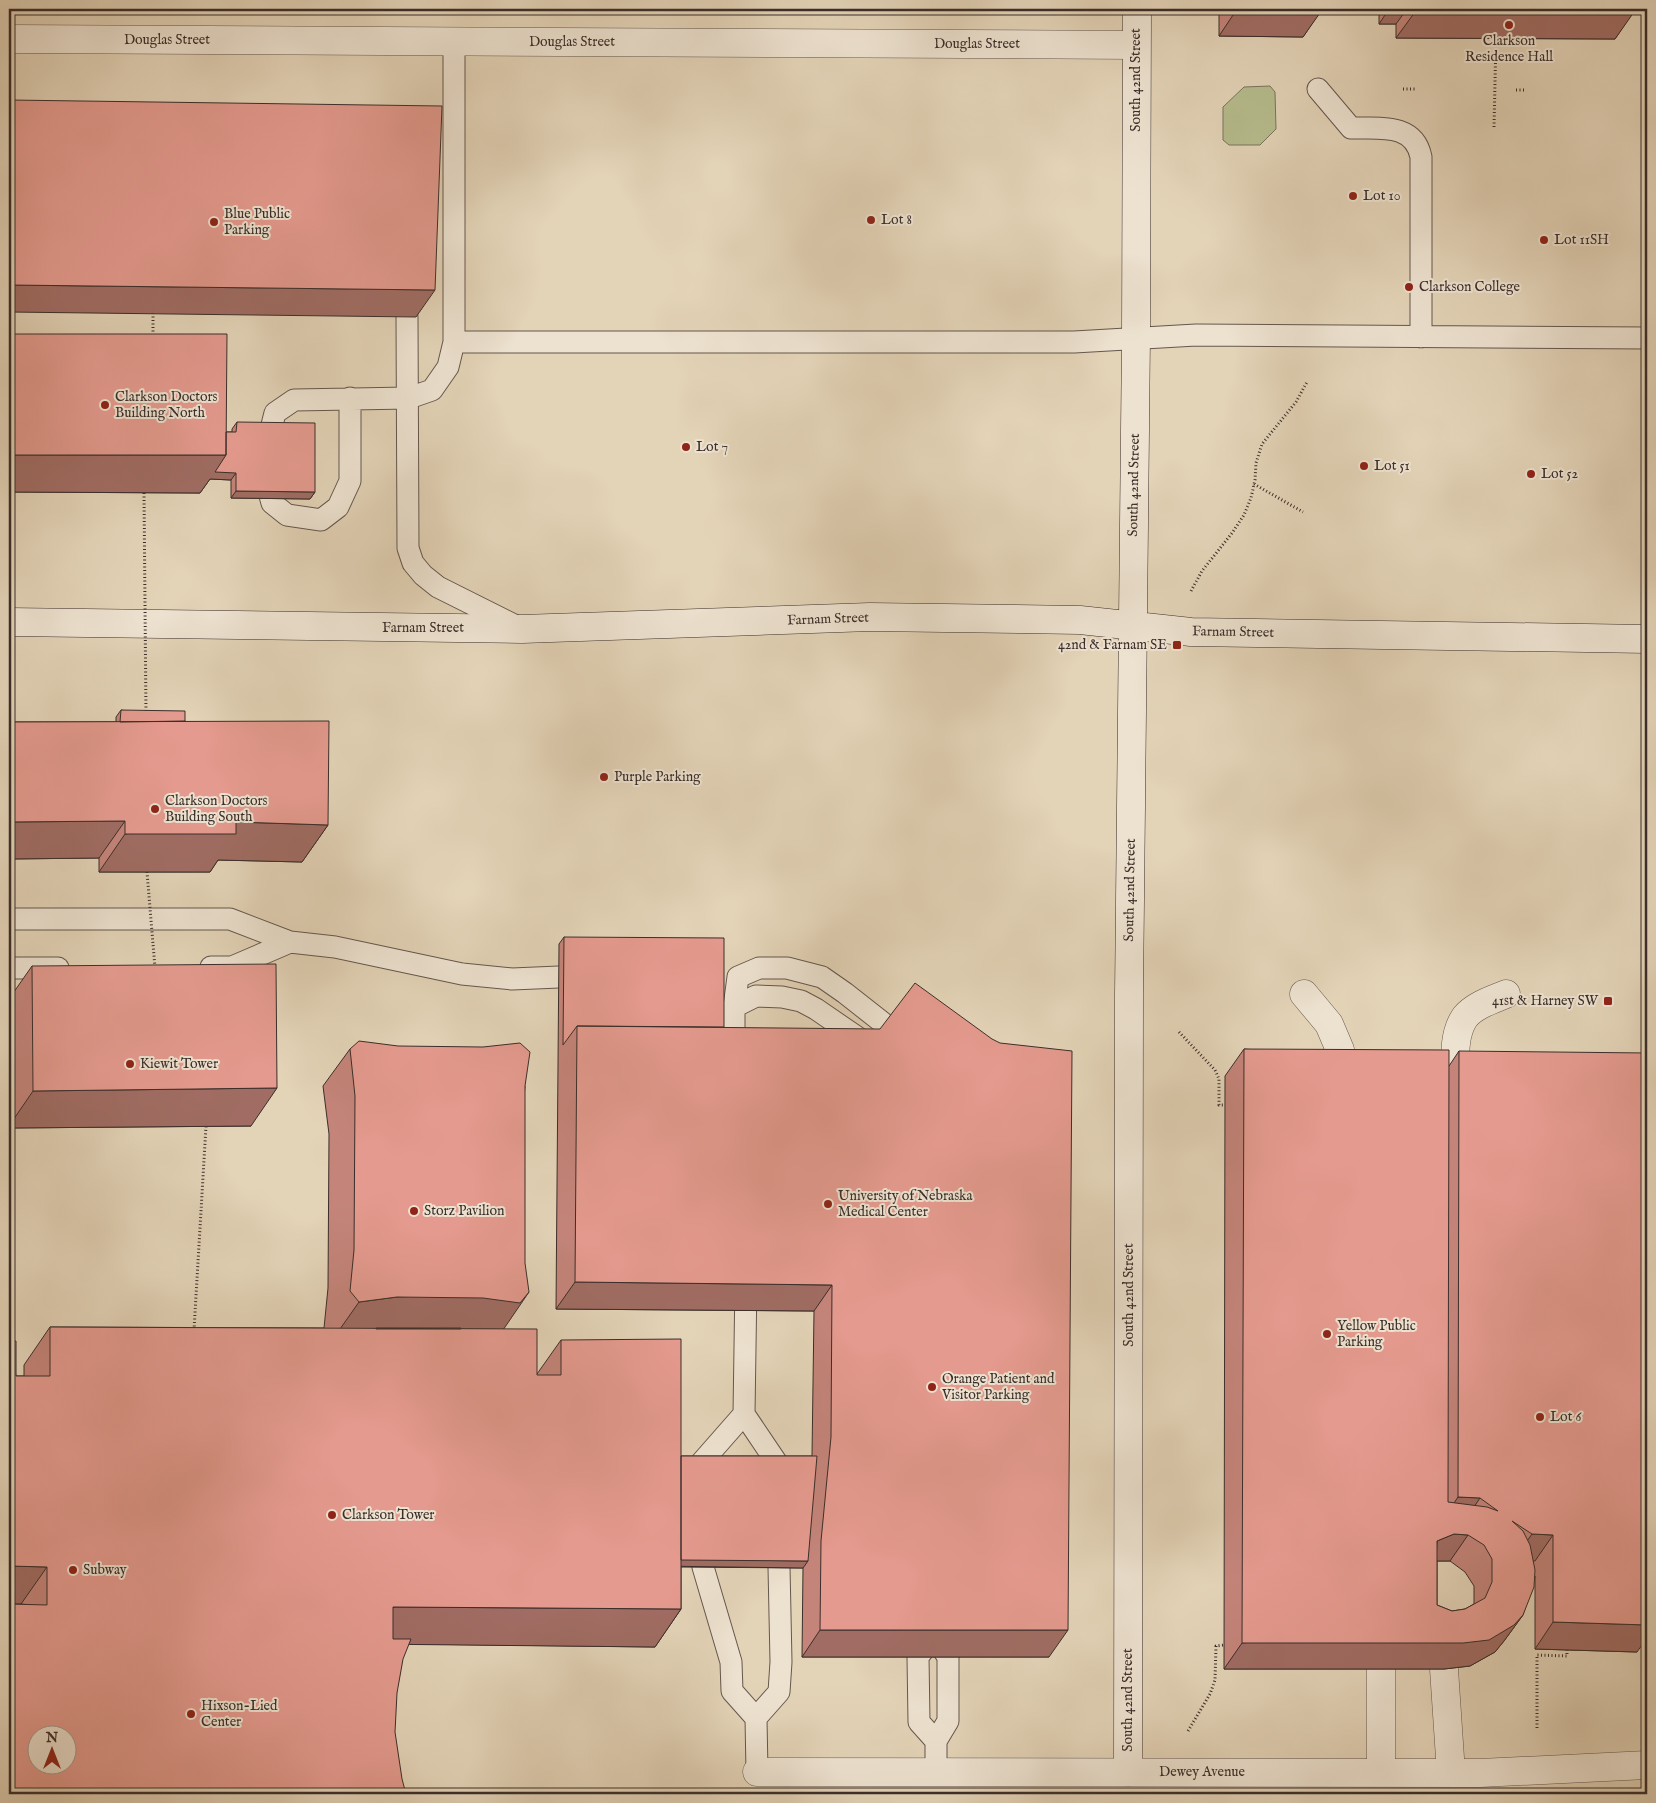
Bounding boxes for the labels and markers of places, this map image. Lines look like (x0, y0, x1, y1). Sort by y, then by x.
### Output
marker: Clarkson Residence Hall (1503, 19, 1515, 31)
place label: Clarkson Residence Hall (1465, 32, 1553, 66)
place label: Lot 10 (1363, 187, 1401, 205)
marker: Lot 10 (1347, 190, 1359, 202)
place label: Blue Public Parking (224, 205, 290, 239)
place label: Lot 8 (881, 211, 912, 229)
marker: Lot 8 (865, 214, 877, 226)
marker: Blue Public Parking (208, 216, 220, 228)
place label: Lot 11SH (1554, 231, 1609, 249)
marker: Lot 11SH (1538, 234, 1550, 246)
place label: Clarkson College (1419, 278, 1521, 296)
marker: Clarkson College (1403, 281, 1415, 293)
place label: Clarkson Doctors Building North (115, 388, 218, 422)
marker: Clarkson Doctors Building North (99, 399, 111, 411)
place label: Lot 7 (696, 438, 728, 456)
marker: Lot 7 (680, 441, 692, 453)
place label: Lot 51 (1374, 457, 1410, 475)
marker: Lot 51 (1358, 460, 1370, 472)
place label: Lot 52 (1541, 465, 1579, 483)
marker: Lot 52 (1525, 468, 1537, 480)
place label: 42nd & Farnam SE (1058, 636, 1167, 654)
marker: 42nd & Farnam SE (1171, 639, 1183, 651)
place label: Purple Parking (614, 768, 701, 786)
marker: Purple Parking (598, 771, 610, 783)
place label: Clarkson Doctors Building South (165, 792, 268, 826)
marker: Clarkson Doctors Building South (149, 803, 161, 815)
place label: 41st & Harney SW (1492, 992, 1599, 1010)
marker: 41st & Harney SW (1602, 995, 1614, 1007)
place label: Kiewit Tower (140, 1055, 218, 1073)
marker: Kiewit Tower (124, 1058, 136, 1070)
place label: University of Nebraska Medical Center (838, 1187, 974, 1221)
marker: University of Nebraska Medical Center (822, 1198, 834, 1210)
place label: Storz Pavilion (424, 1202, 505, 1220)
marker: Storz Pavilion (408, 1205, 420, 1217)
place label: Yellow Public Parking (1337, 1317, 1416, 1351)
marker: Yellow Public Parking (1321, 1328, 1333, 1340)
place label: Orange Patient and Visitor Parking (941, 1370, 1055, 1404)
marker: Orange Patient and Visitor Parking (926, 1381, 938, 1393)
place label: Lot 6 (1550, 1408, 1582, 1426)
marker: Lot 6 (1534, 1411, 1546, 1423)
place label: Clarkson Tower (342, 1506, 434, 1524)
marker: Clarkson Tower (326, 1509, 338, 1521)
place label: Subway (83, 1561, 127, 1579)
marker: Subway (67, 1564, 79, 1576)
place label: Hixson-Lied Center (201, 1697, 278, 1731)
marker: Hixson-Lied Center (185, 1708, 197, 1720)

